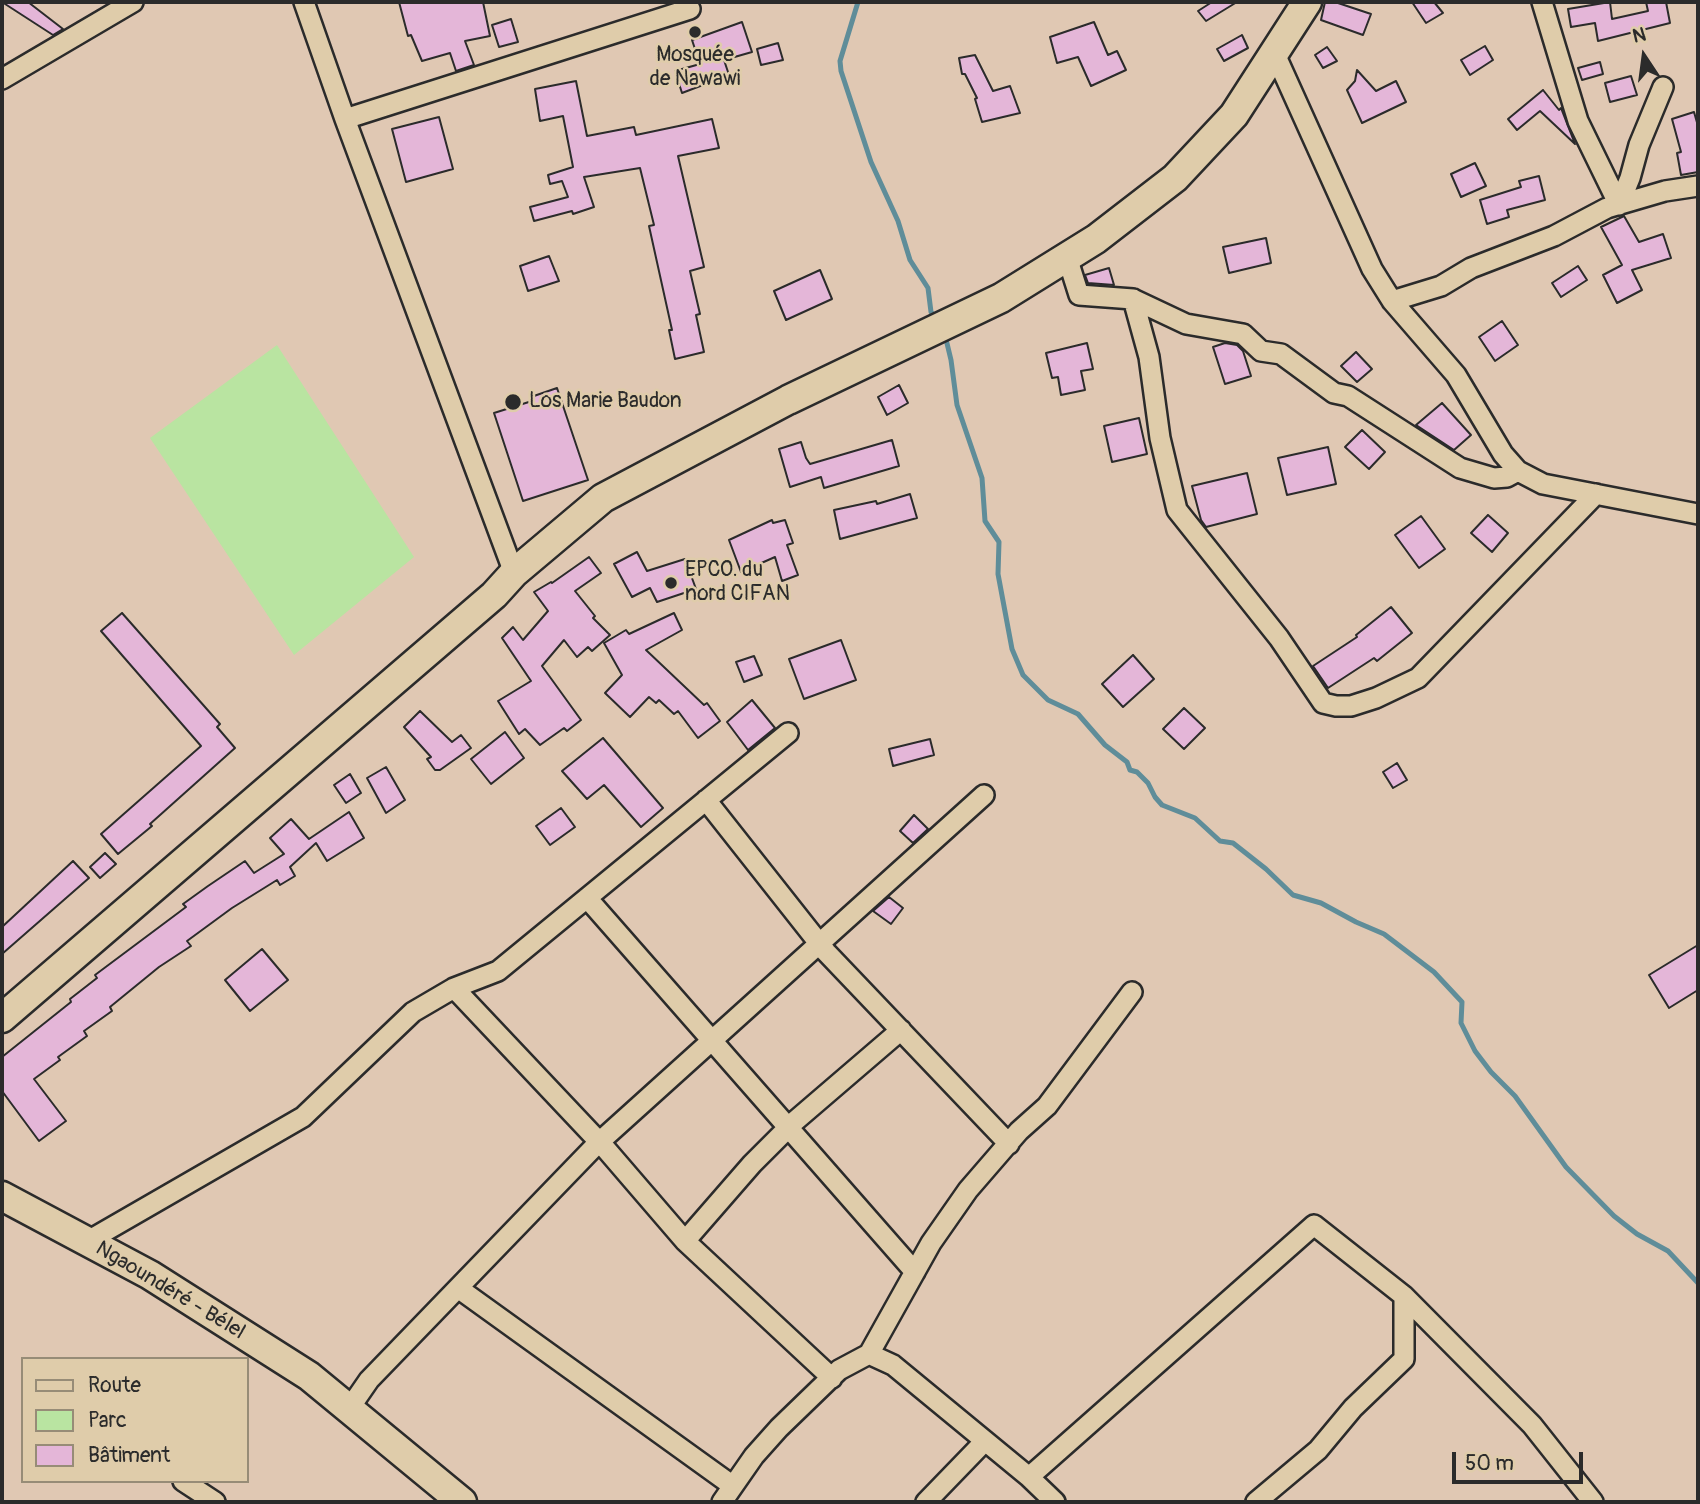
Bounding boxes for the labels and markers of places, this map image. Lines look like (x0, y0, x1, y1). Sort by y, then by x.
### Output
marker: Mosquée de Nawawi (687, 24, 703, 40)
place label: Mosquée de Nawawi (649, 43, 741, 93)
place label: Los Marie Baudon (529, 389, 682, 415)
marker: Los Marie Baudon (503, 392, 523, 412)
place label: EPCO. du nord CIFAN (685, 558, 790, 608)
marker: EPCO. du nord CIFAN (663, 575, 679, 591)

